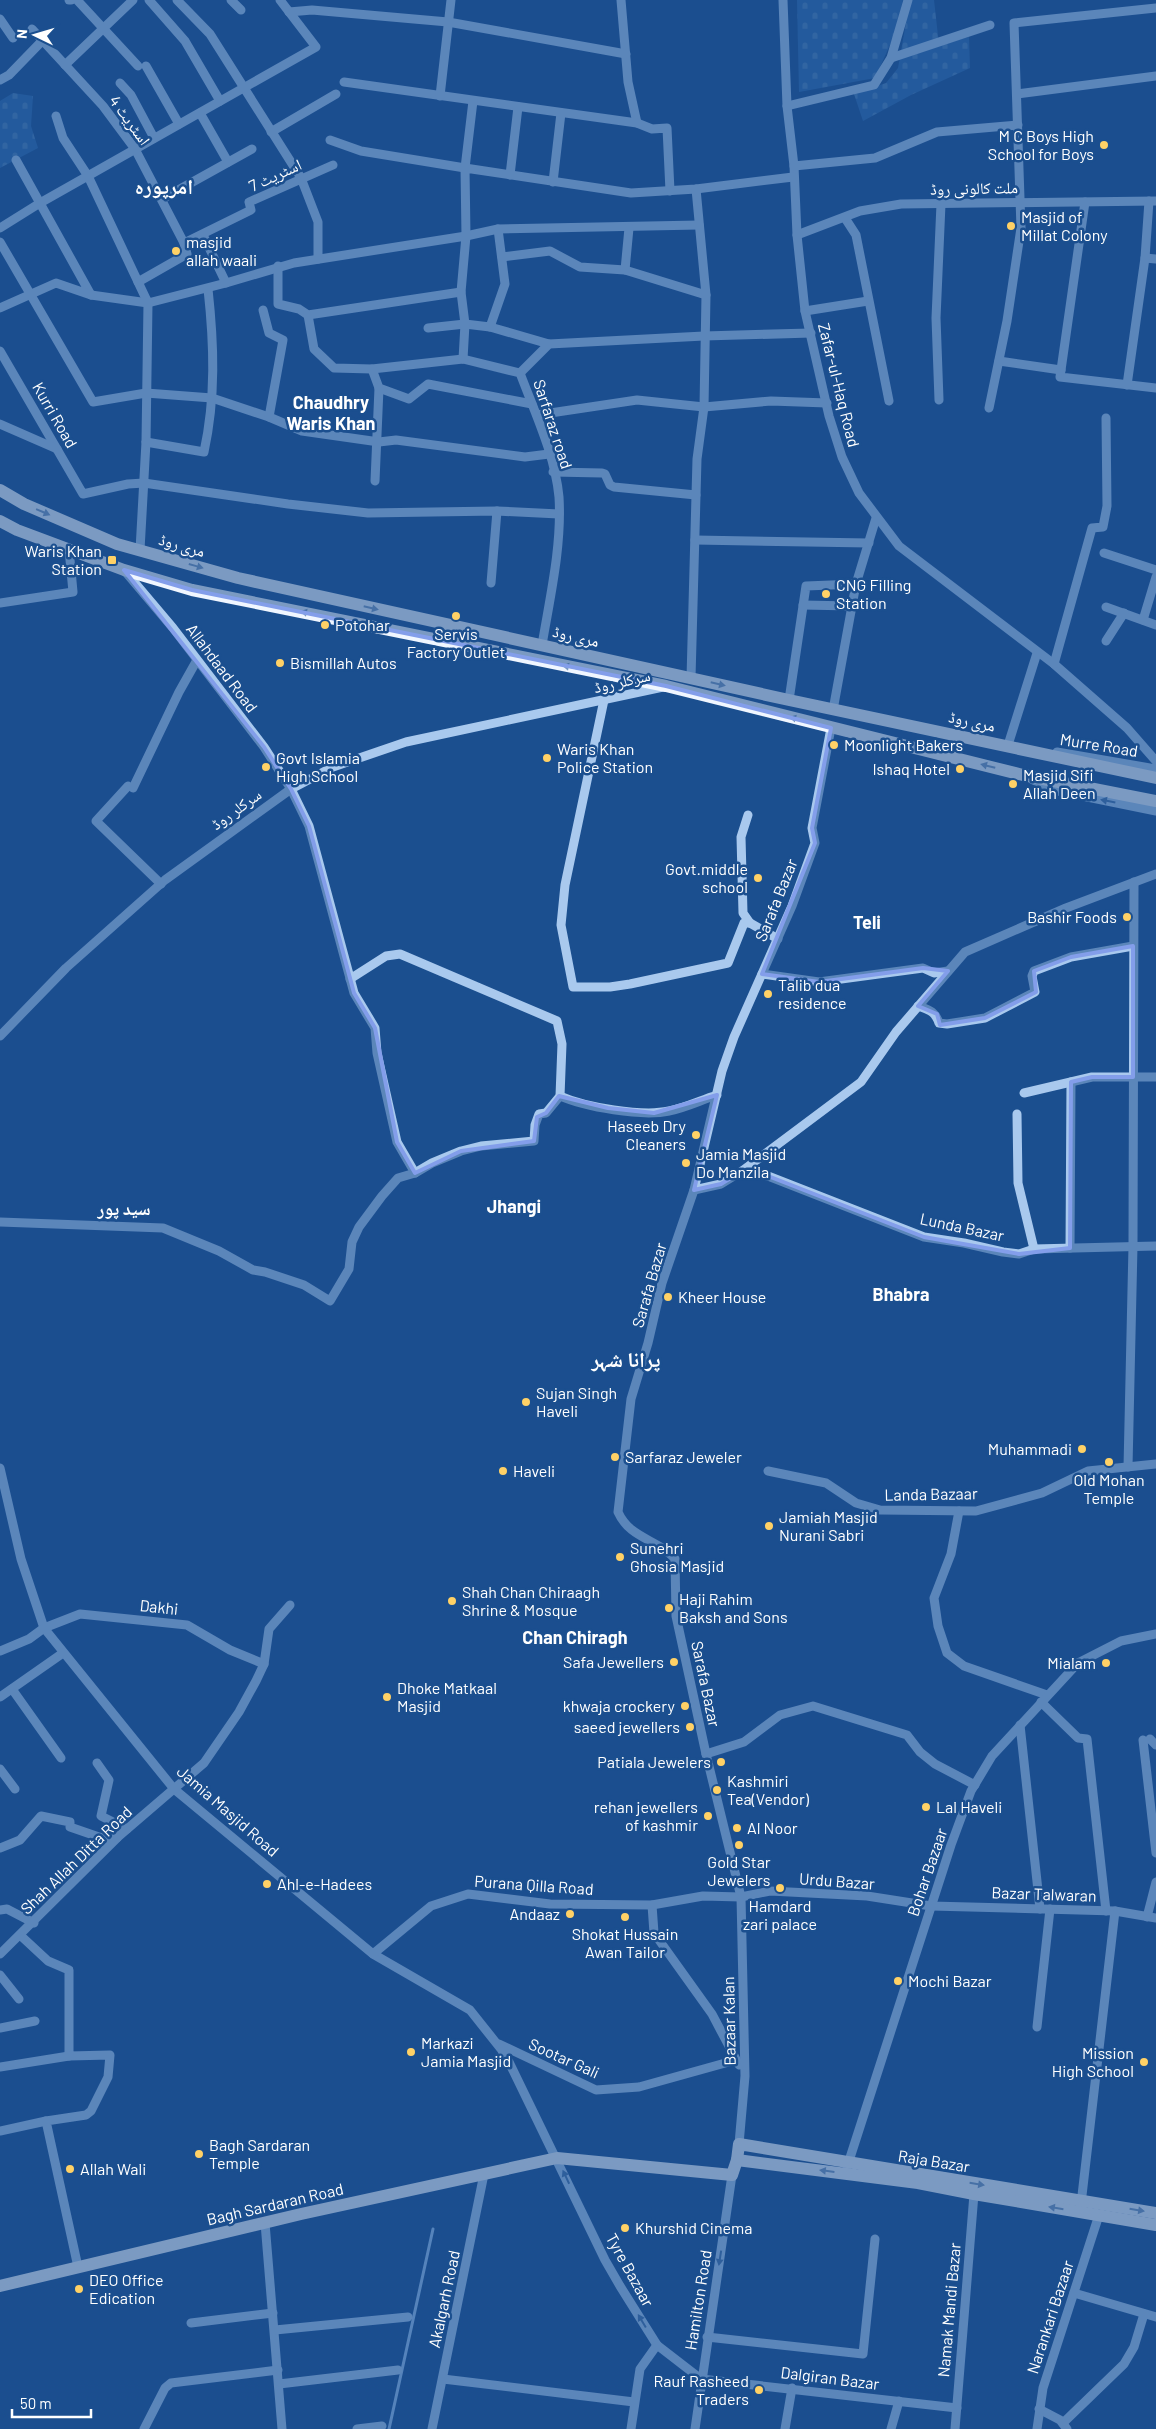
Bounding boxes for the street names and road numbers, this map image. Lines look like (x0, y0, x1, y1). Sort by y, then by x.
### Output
street label: اسٹریٹ 4 (105, 91, 155, 149)
street label: اسٹریٹ 7 (245, 154, 305, 196)
street label: ملت کالونی روڈ (930, 177, 1018, 200)
street label: Zafar-ul-Haq Road (815, 321, 864, 449)
street label: Sarfaraz road (530, 377, 577, 471)
street label: Kurri Road (29, 379, 82, 451)
street label: مری روڈ (156, 529, 207, 562)
street label: Allahdaad Road (183, 620, 262, 716)
street label: مری روڈ (551, 621, 601, 652)
street label: سرکلر روڈ (592, 665, 652, 697)
street label: مری روڈ (947, 706, 997, 737)
street label: Murre Road (1059, 729, 1139, 760)
street label: سرکلر روڈ (207, 784, 265, 834)
street label: Sarafa Bazar (750, 856, 801, 944)
street label: Lunda Bazar (918, 1208, 1006, 1245)
street label: Sarafa Bazar (627, 1240, 670, 1329)
street label: Landa Bazaar (884, 1483, 978, 1504)
street label: Dakhi (139, 1595, 179, 1618)
street label: Sarafa Bazar (688, 1639, 725, 1729)
street label: Jamia Masjid Road (174, 1761, 283, 1860)
street label: Shah Allah Ditta Road (16, 1802, 135, 1918)
street label: Bohar Bazaar (903, 1825, 951, 1918)
street label: Urdu Bazar (799, 1868, 876, 1893)
street label: Purana Qilla Road (474, 1871, 594, 1898)
street label: Bazar Talwaran (991, 1882, 1097, 1905)
street label: Bazaar Kalan (718, 1976, 739, 2066)
street label: Sootar Gali (526, 2034, 602, 2082)
street label: Raja Bazar (897, 2145, 972, 2176)
street label: Bagh Sardaran Road (205, 2179, 345, 2228)
street label: Tyre Bazaar (603, 2230, 658, 2310)
street label: Namak Mandi Bazar (933, 2242, 964, 2378)
street label: Akalgarh Road (424, 2248, 463, 2349)
street label: Hamilton Road (680, 2248, 715, 2351)
street label: Narankari Bazaar (1022, 2258, 1077, 2376)
street label: Dalgiran Bazar (780, 2362, 881, 2393)

